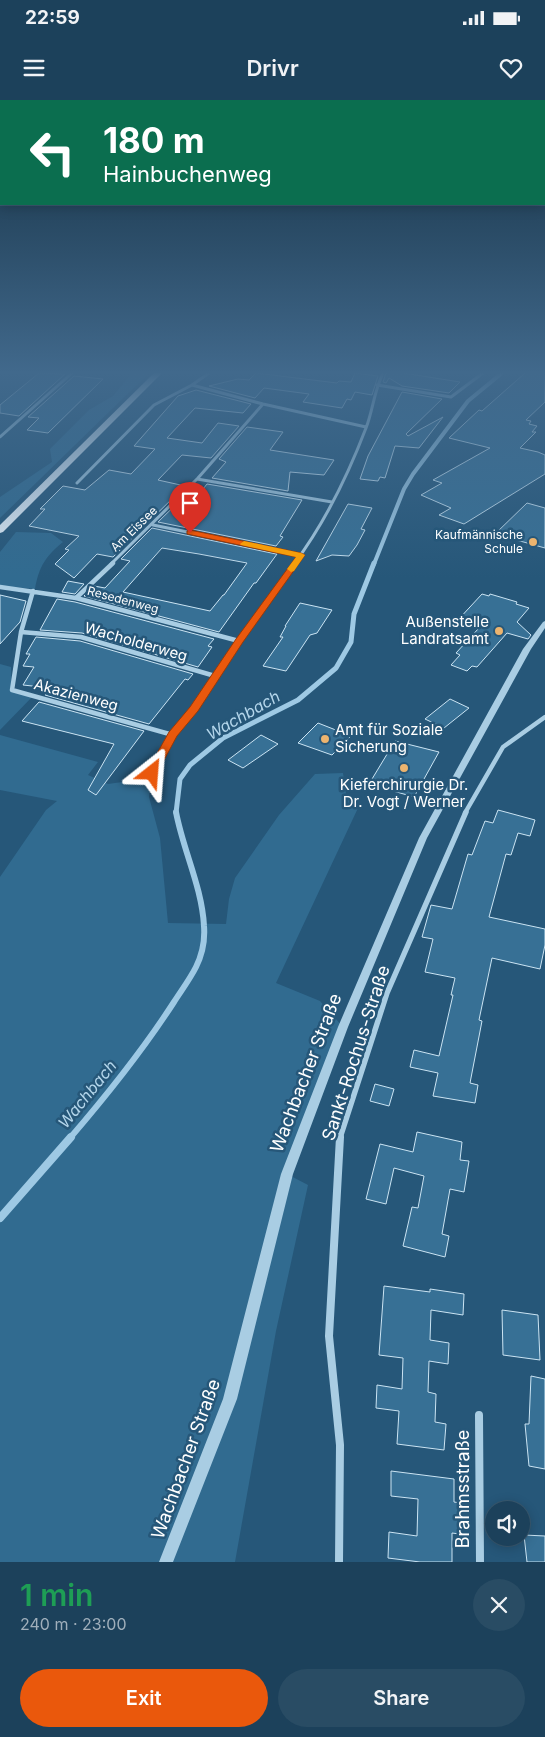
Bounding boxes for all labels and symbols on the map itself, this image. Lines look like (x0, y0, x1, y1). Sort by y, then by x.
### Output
pin (169, 482, 211, 533)
street label: Am Eissee (107, 503, 160, 555)
place label: Kaufmännische Schule (435, 527, 523, 556)
marker: Kaufmännische Schule (527, 536, 539, 548)
street label: Resedenweg (86, 583, 160, 616)
place label: Außenstelle Landratsamt (401, 612, 489, 648)
street label: Wacholderweg (82, 618, 190, 665)
marker: Außenstelle Landratsamt (493, 625, 505, 637)
street label: Akazienweg (32, 674, 120, 715)
water label: Wachbach (203, 686, 283, 744)
place label: Amt für Soziale Sicherung (335, 720, 443, 756)
marker: Amt für Soziale Sicherung (319, 733, 331, 745)
position arrow (125, 746, 177, 798)
marker: Kieferchirurgie Dr. Dr. Vogt / Werner (398, 762, 410, 774)
place label: Kieferchirurgie Dr. Dr. Vogt / Werner (340, 775, 468, 811)
street label: Sankt-Rochus-Straße (317, 962, 394, 1143)
street label: Wachbacher Straße (266, 990, 345, 1155)
water label: Wachbach (54, 1056, 120, 1132)
street label: Wachbacher Straße (147, 1376, 224, 1542)
street label: Brahmsstraße (452, 1430, 473, 1548)

